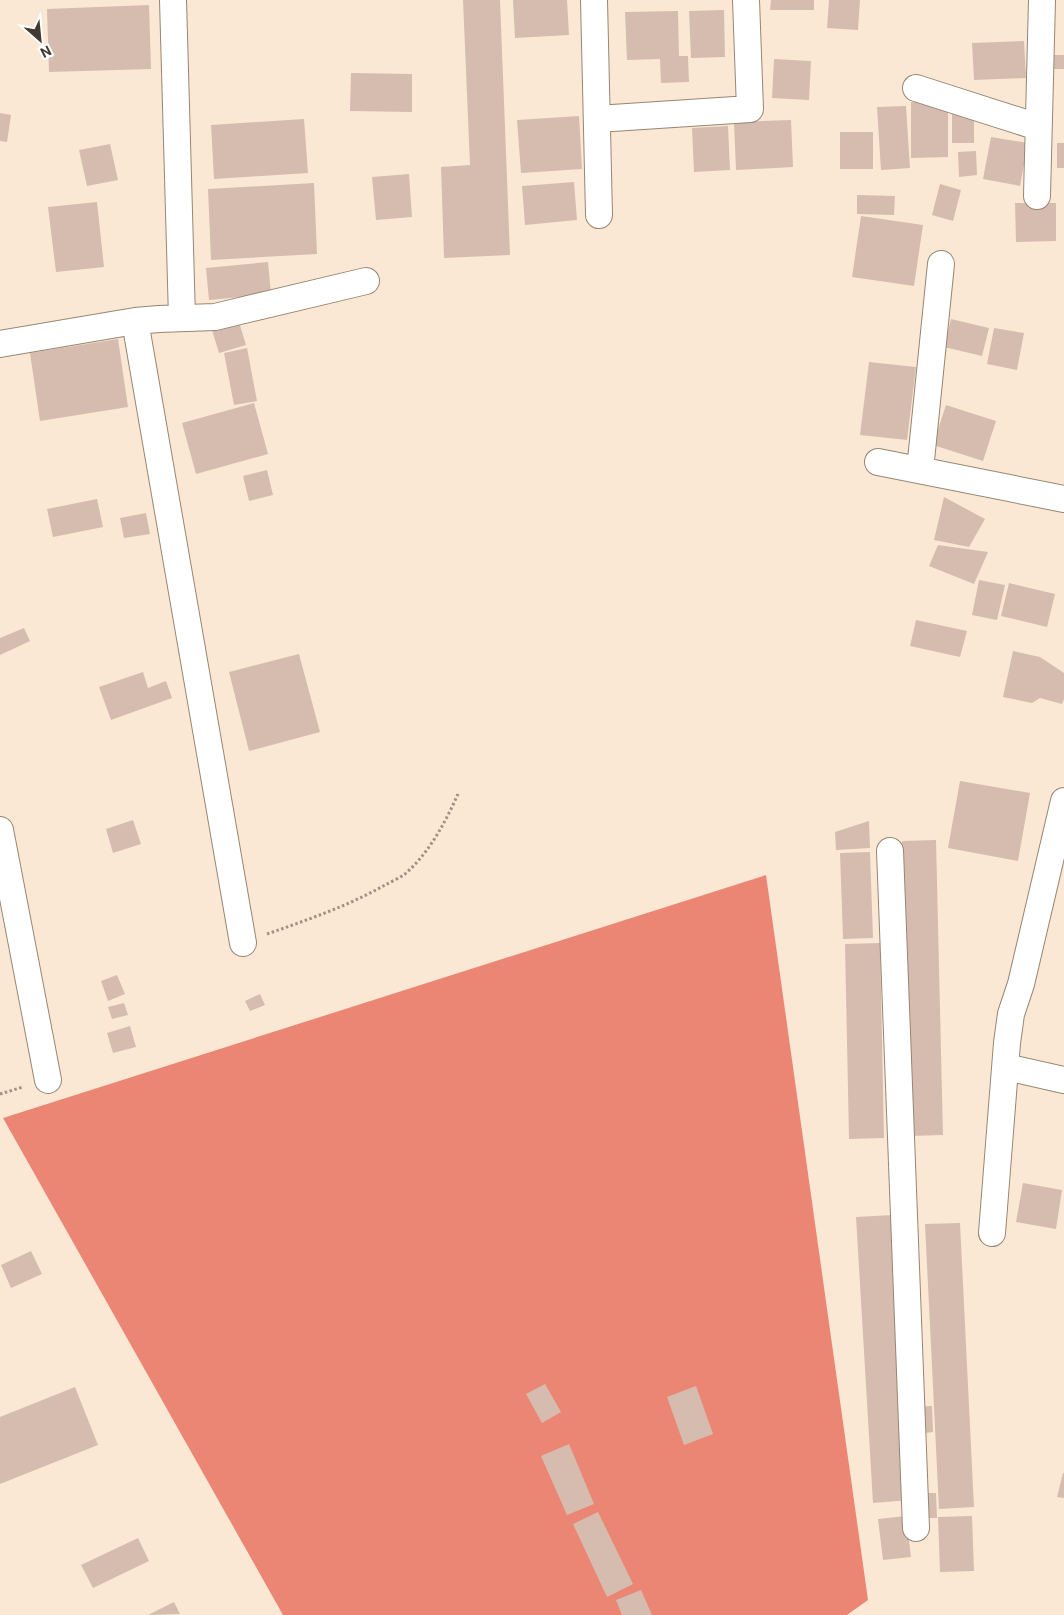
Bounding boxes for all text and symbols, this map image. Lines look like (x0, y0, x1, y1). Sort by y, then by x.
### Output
north arrow (15, 15, 65, 65)
text: N (38, 42, 54, 61)

